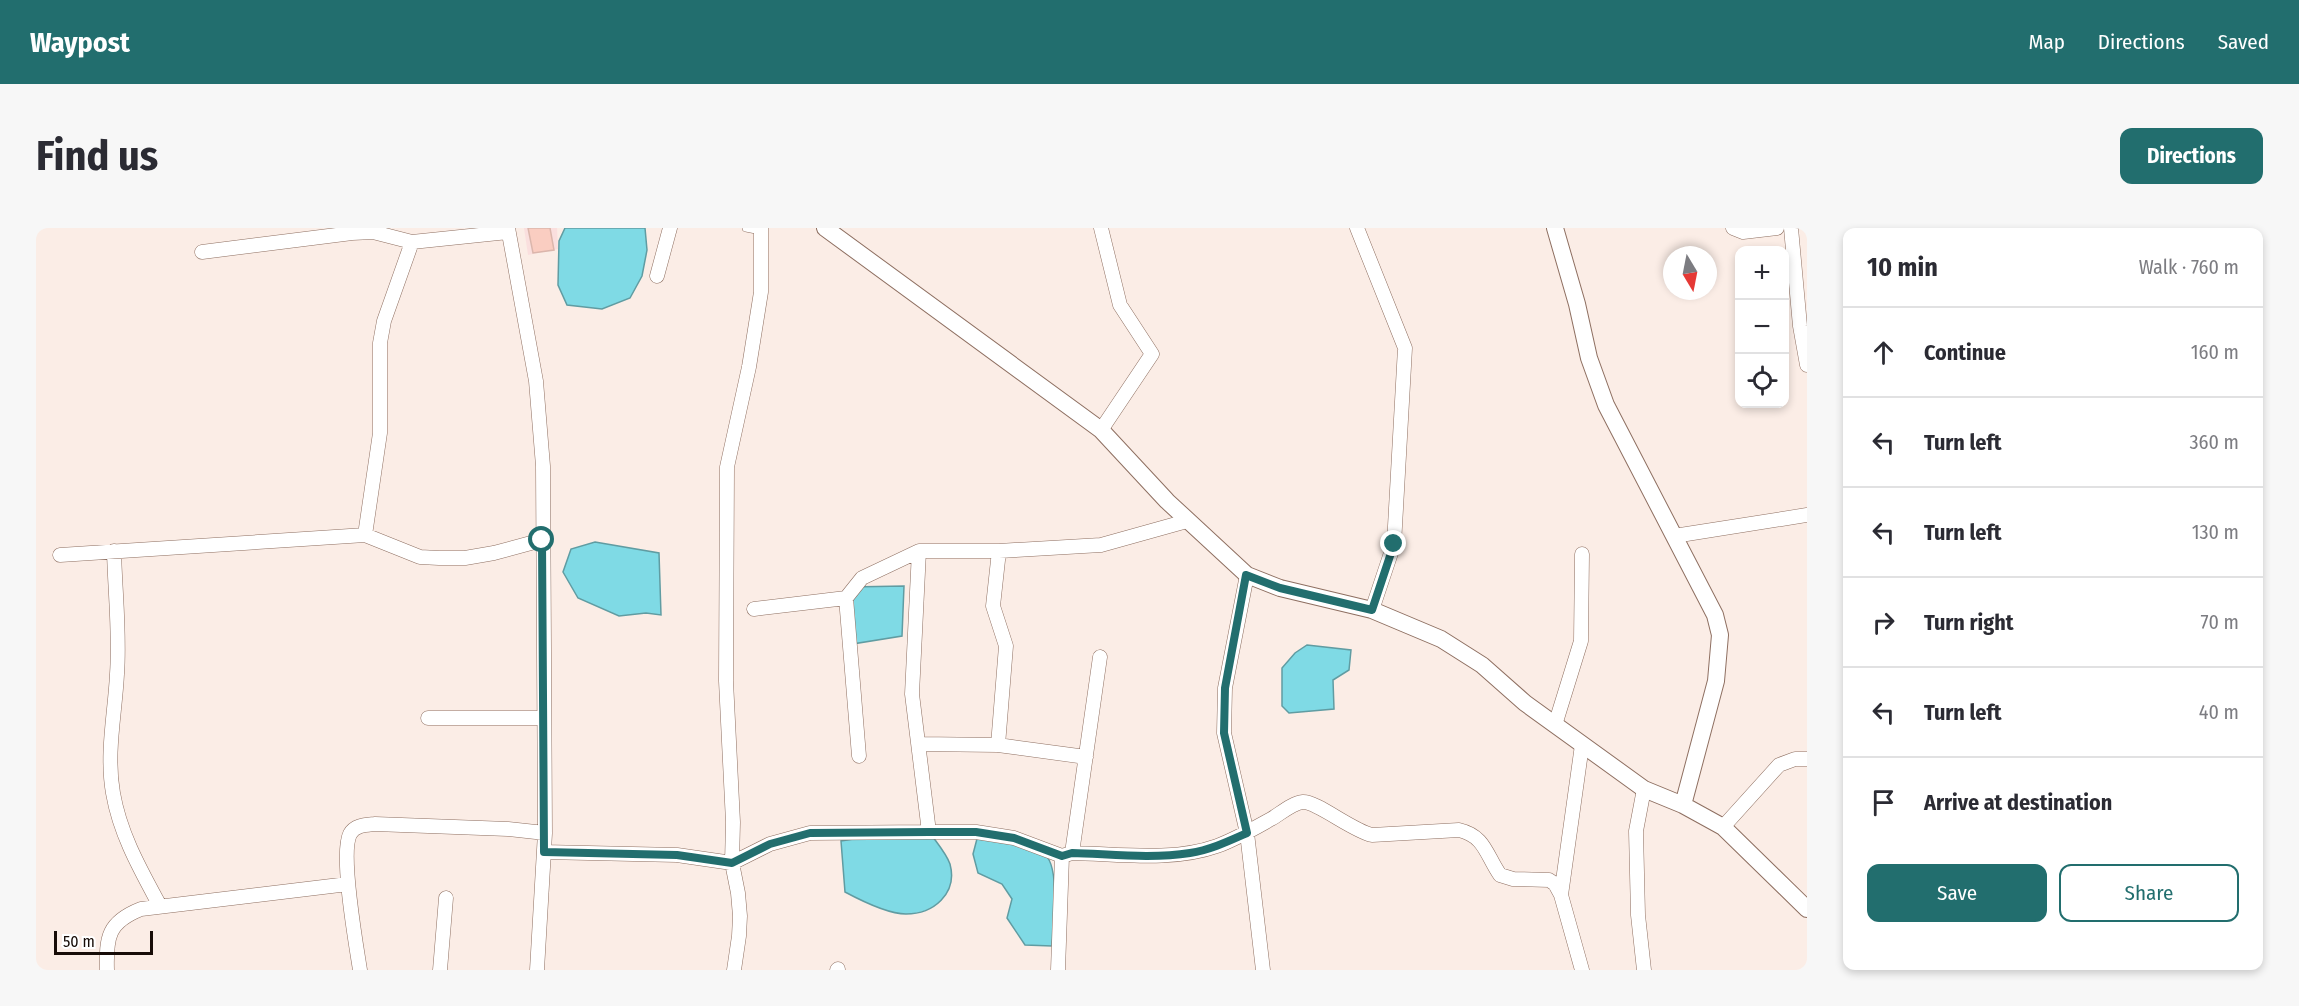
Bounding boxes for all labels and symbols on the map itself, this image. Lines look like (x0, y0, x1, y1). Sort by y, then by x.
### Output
north arrow (1663, 246, 1717, 300)
route start (528, 526, 554, 552)
route end (1380, 530, 1406, 556)
scale bar (54, 928, 153, 956)

